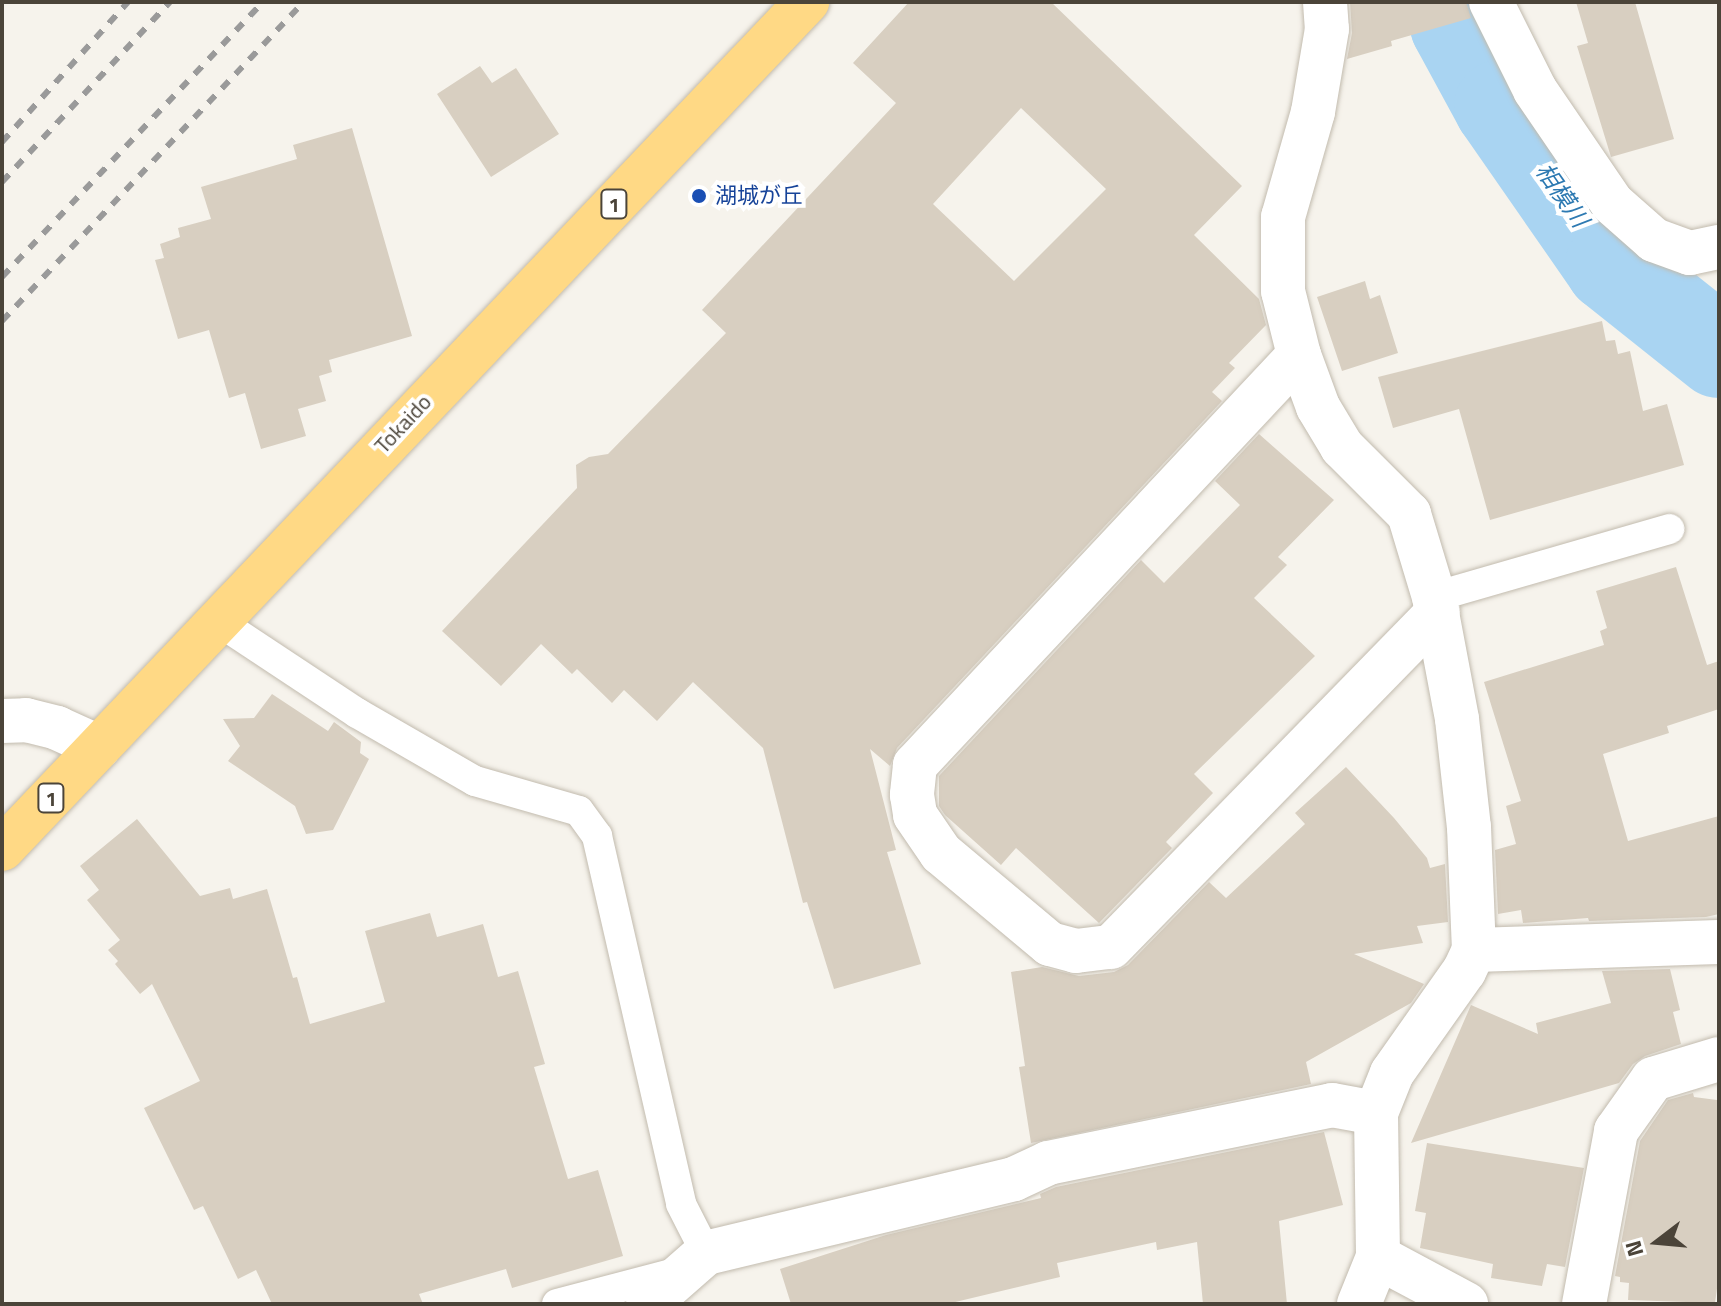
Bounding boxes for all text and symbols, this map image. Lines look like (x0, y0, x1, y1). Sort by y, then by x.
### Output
water label: 相模川 (1530, 157, 1594, 233)
place label: 湖城が丘 (715, 183, 803, 209)
marker: 湖城が丘 (690, 187, 708, 205)
road number: 1 (600, 188, 628, 220)
street label: Tokaido (369, 389, 437, 459)
road number: 1 (37, 782, 65, 814)
north arrow (1617, 1202, 1697, 1282)
text: N (1615, 1237, 1652, 1261)

